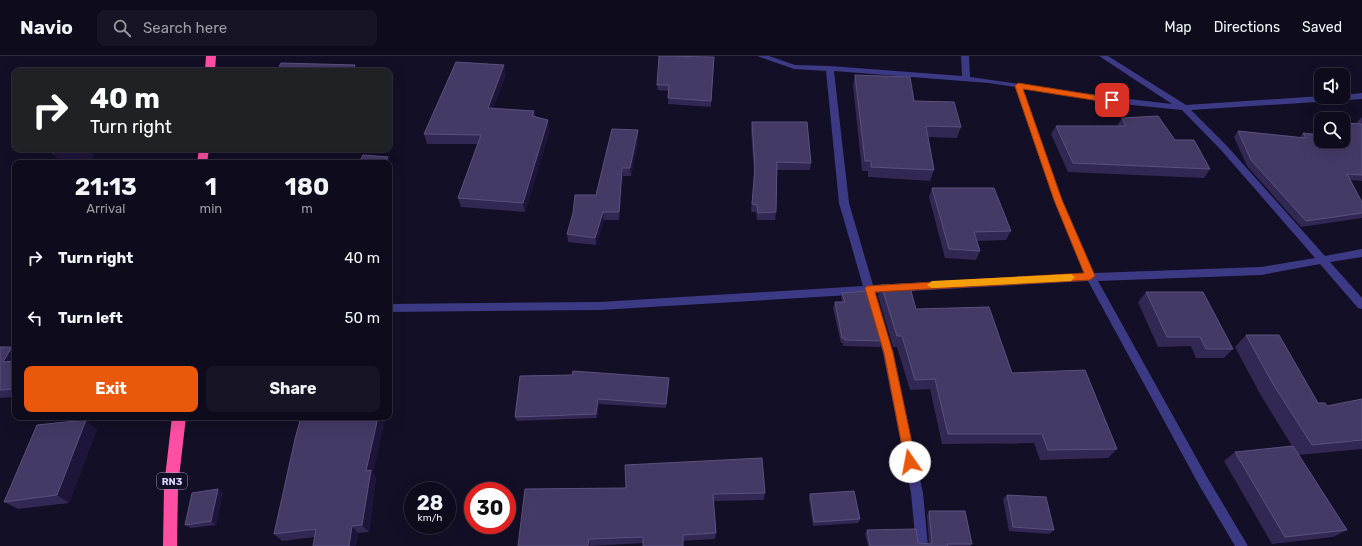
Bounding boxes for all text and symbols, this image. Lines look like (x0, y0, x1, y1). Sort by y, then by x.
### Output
search box (97, 10, 377, 46)
text: Navio (20, 16, 73, 39)
icon: search (111, 17, 133, 39)
text: Search here (143, 19, 227, 37)
text: Map (1165, 19, 1192, 36)
text: Directions (1214, 19, 1280, 36)
text: Saved (1302, 19, 1342, 36)
map controls (1314, 68, 1350, 148)
button: sound (1314, 68, 1350, 104)
text: 40 m (90, 82, 160, 115)
pin (1095, 83, 1129, 117)
icon: right (24, 84, 76, 136)
icon: arrive (1101, 89, 1123, 111)
button: search (1314, 112, 1350, 148)
text: Turn right (90, 116, 172, 138)
text: 21:13 (75, 173, 137, 201)
text: 1 (205, 173, 217, 201)
text: 180 (285, 173, 329, 201)
text: Arrival (86, 201, 125, 216)
text: min (200, 201, 222, 216)
text: m (301, 201, 313, 216)
icon: right (24, 247, 46, 269)
text: Turn right (58, 249, 133, 267)
text: 40 m (344, 249, 380, 267)
icon: left (24, 307, 46, 329)
text: Turn left (58, 309, 123, 327)
text: 50 m (345, 309, 380, 327)
button: Exit (24, 366, 198, 412)
button: Share (206, 366, 380, 412)
position arrow (889, 441, 931, 483)
road number: RN3 (157, 473, 187, 489)
speed limit sign: 30 (464, 482, 516, 534)
text: 28 (417, 491, 443, 515)
text: km/h (418, 512, 442, 524)

